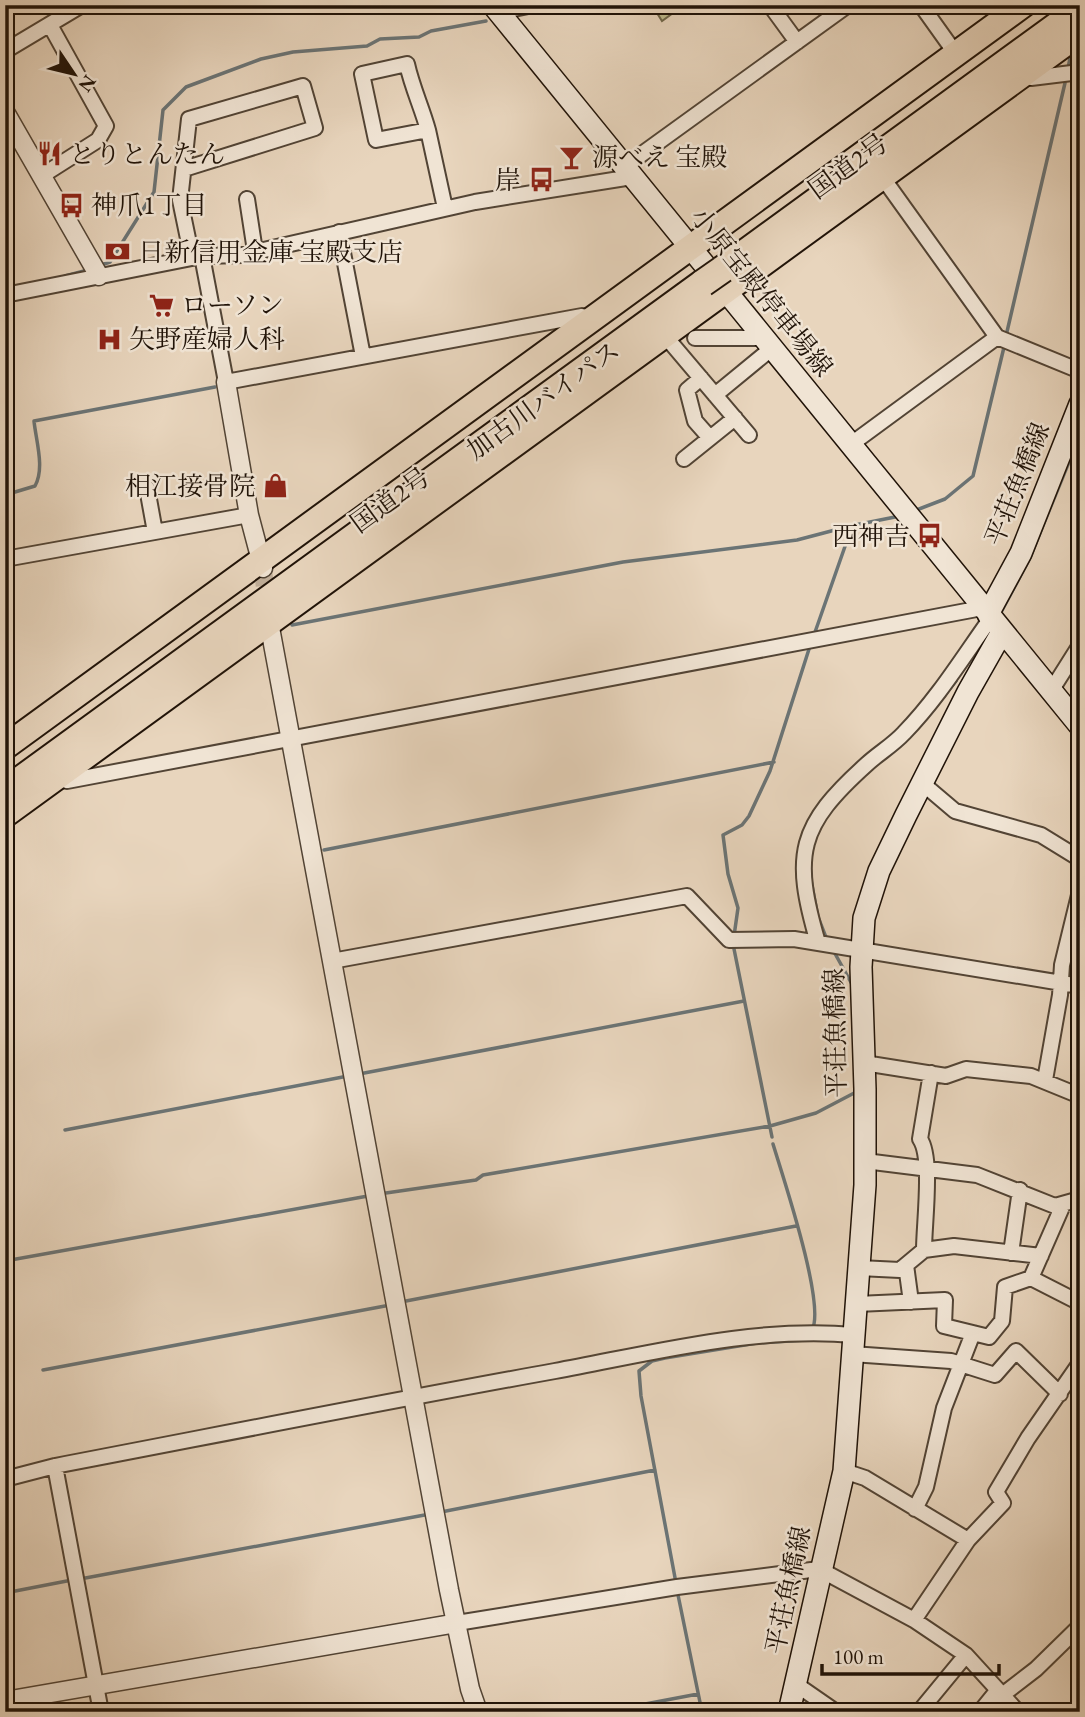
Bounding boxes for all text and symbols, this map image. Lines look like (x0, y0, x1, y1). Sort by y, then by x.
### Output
north arrow (38, 38, 108, 108)
text: N (73, 70, 102, 97)
street label: 国道2号 (801, 126, 895, 206)
place label: とりとんたん (69, 137, 225, 171)
restaurant icon: とりとんたん (35, 140, 63, 168)
place label: 源べえ 宝殿 (592, 140, 727, 174)
bar icon: 源べえ 宝殿 (558, 143, 586, 171)
place label: 岸 (495, 163, 521, 197)
bus stop icon: 岸 (527, 166, 555, 194)
place label: 神爪1丁目 (91, 188, 207, 222)
bus stop icon: 神爪1丁目 (57, 191, 85, 219)
street label: 小原宝殿停車場線 (683, 200, 841, 384)
place label: 日新信用金庫 宝殿支店 (138, 235, 403, 269)
bank icon: 日新信用金庫 宝殿支店 (104, 238, 132, 266)
place label: ローソン (181, 288, 284, 322)
supermarket icon: ローソン (147, 291, 175, 319)
place label: 矢野産婦人科 (129, 322, 285, 356)
hospital icon: 矢野産婦人科 (95, 325, 123, 353)
street label: 加古川バイパス (460, 333, 626, 467)
street label: 平荘魚橋線 (977, 417, 1057, 551)
street label: 国道2号 (343, 460, 437, 540)
place label: 相江接骨院 (125, 469, 255, 503)
shop icon: 相江接骨院 (261, 472, 289, 500)
place label: 西神吉 (832, 519, 910, 553)
bus stop icon: 西神吉 (916, 522, 944, 550)
street label: 平荘魚橋線 (817, 968, 853, 1098)
street label: 平荘魚橋線 (758, 1523, 818, 1657)
scale bar (822, 1633, 999, 1677)
text: 100 m (833, 1643, 884, 1670)

